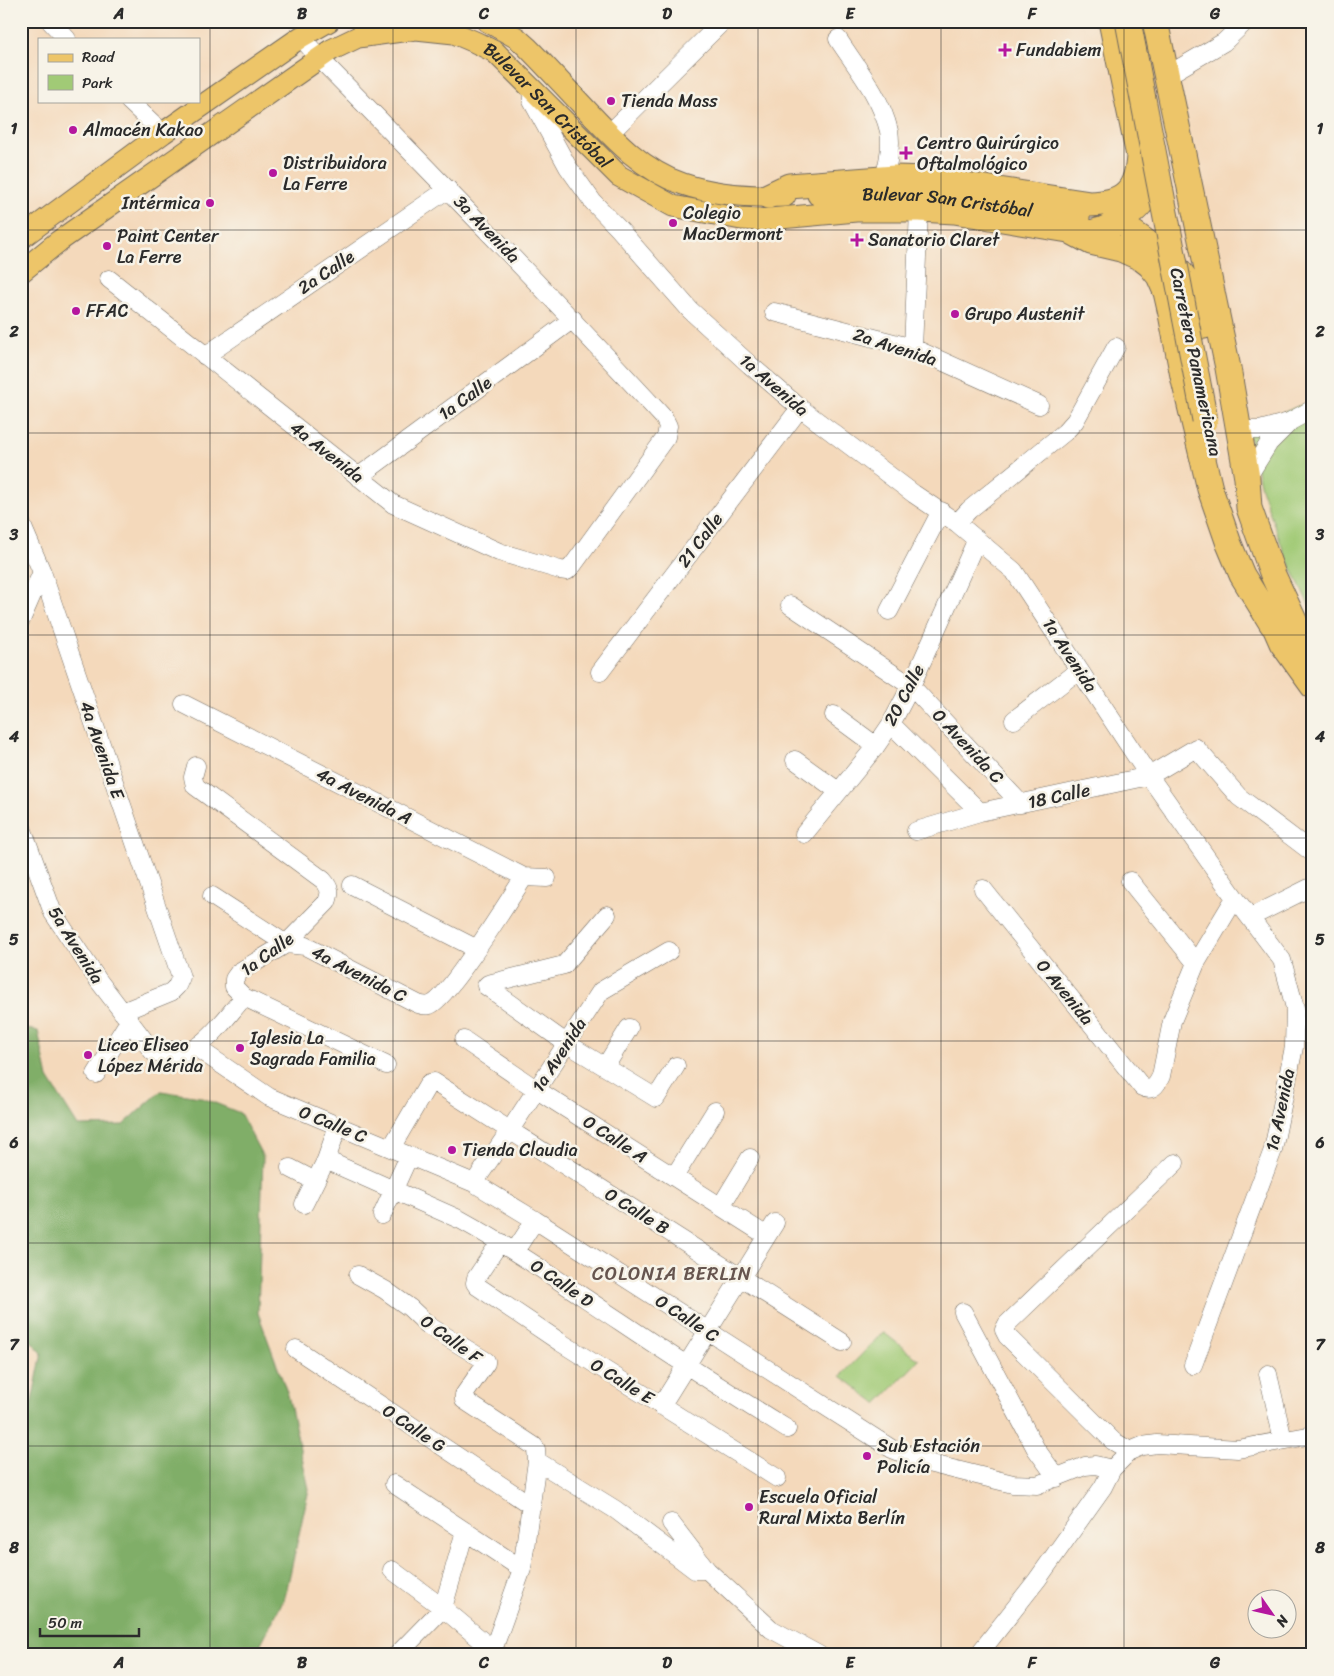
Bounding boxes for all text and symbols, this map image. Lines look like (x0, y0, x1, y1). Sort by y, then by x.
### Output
text: A (113, 0, 124, 28)
text: B (297, 0, 308, 28)
text: C (478, 0, 490, 28)
text: D (662, 0, 672, 28)
text: E (846, 0, 856, 28)
text: F (1027, 0, 1038, 28)
text: G (1209, 0, 1221, 28)
street label: Bulevar San Cristóbal (478, 33, 620, 177)
place label: Fundabiem (1016, 34, 1102, 66)
legend (38, 38, 200, 102)
marker: Fundabiem (998, 43, 1012, 57)
text: Road (82, 44, 115, 70)
text: Park (82, 70, 113, 96)
place label: Tienda Mass (621, 85, 718, 117)
marker: Tienda Mass (605, 95, 617, 107)
text: 1 (11, 114, 18, 143)
place label: Almacén Kakao (82, 114, 203, 146)
text: 1 (1317, 114, 1324, 143)
marker: Almacén Kakao (67, 124, 79, 136)
place label: Centro Quirúrgico Oftalmológico (917, 127, 1059, 180)
marker: Centro Quirúrgico Oftalmológico (899, 146, 913, 160)
place label: Distribuidora La Ferre (283, 147, 387, 200)
marker: Distribuidora La Ferre (267, 167, 279, 179)
street label: Bulevar San Cristóbal (862, 178, 1036, 227)
place label: Intérmica (121, 187, 201, 219)
street label: 3a Avenida (446, 187, 528, 271)
marker: Intérmica (204, 197, 216, 209)
place label: Colegio MacDermont (683, 197, 784, 250)
marker: Colegio MacDermont (667, 217, 679, 229)
place label: Paint Center La Ferre (117, 220, 220, 273)
place label: Sanatorio Claret (868, 224, 1000, 256)
marker: Sanatorio Claret (850, 233, 864, 247)
marker: Paint Center La Ferre (101, 240, 113, 252)
street label: 2a Calle (291, 241, 361, 303)
street label: Carretera Panamericana (1160, 265, 1232, 459)
place label: FFAC (86, 295, 128, 327)
place label: Grupo Austenit (965, 298, 1085, 330)
marker: FFAC (70, 305, 82, 317)
marker: Grupo Austenit (949, 308, 961, 320)
text: 2 (8, 317, 19, 346)
text: 2 (1314, 317, 1325, 346)
street label: 2a Avenida (849, 318, 941, 376)
street label: 1a Avenida (732, 345, 816, 425)
street label: 1a Calle (431, 367, 499, 429)
street label: 4a Avenida (283, 412, 371, 492)
street label: 21 Calle (668, 505, 732, 575)
text: 3 (9, 520, 19, 549)
text: 3 (1315, 520, 1325, 549)
street label: 1a Avenida (1034, 611, 1106, 699)
street label: 20 Calle (874, 658, 934, 732)
street label: 4a Avenida E (70, 696, 134, 805)
street label: 0 Avenida C (924, 700, 1012, 792)
text: 4 (8, 722, 19, 751)
text: 4 (1314, 722, 1325, 751)
street label: 4a Avenida A (310, 758, 418, 834)
street label: 18 Calle (1025, 774, 1093, 818)
street label: 5a Avenida (39, 899, 113, 991)
street label: 1a Calle (233, 923, 301, 985)
text: 5 (9, 925, 19, 954)
text: 5 (1315, 925, 1325, 954)
street label: 4a Avenida C (306, 936, 413, 1012)
street label: 0 Avenida (1028, 951, 1102, 1033)
street label: 1a Avenida (523, 1011, 595, 1099)
place label: Iglesia La Sagrada Familia (249, 1022, 376, 1075)
place label: Liceo Eliseo López Mérida (98, 1029, 203, 1082)
marker: Iglesia La Sagrada Familia (234, 1042, 246, 1054)
marker: Liceo Eliseo López Mérida (82, 1049, 94, 1061)
street label: 1a Avenida (1256, 1066, 1304, 1154)
street label: 0 Calle C (294, 1096, 372, 1152)
street label: 0 Calle A (576, 1106, 654, 1172)
text: 6 (8, 1128, 19, 1157)
text: 6 (1314, 1128, 1325, 1157)
place label: Tienda Claudia (462, 1134, 578, 1166)
marker: Tienda Claudia (446, 1144, 458, 1156)
street label: 0 Calle B (598, 1178, 676, 1244)
street label: 0 Calle D (524, 1250, 601, 1316)
district label: COLONIA BERLIN (592, 1257, 752, 1290)
street label: 0 Calle C (648, 1285, 726, 1351)
street label: 0 Calle F (413, 1305, 490, 1373)
text: 7 (9, 1330, 20, 1359)
text: 7 (1315, 1330, 1326, 1359)
street label: 0 Calle E (584, 1349, 661, 1414)
street label: 0 Calle G (375, 1395, 453, 1461)
place label: Sub Estación Policía (877, 1430, 980, 1483)
marker: Sub Estación Policía (861, 1450, 873, 1462)
place label: Escuela Oficial Rural Mixta Berlín (759, 1481, 905, 1534)
marker: Escuela Oficial Rural Mixta Berlín (743, 1501, 755, 1513)
text: 8 (8, 1533, 19, 1562)
text: 8 (1314, 1533, 1325, 1562)
north arrow (1246, 1588, 1296, 1638)
scale bar (40, 1606, 139, 1638)
text: N (1269, 1609, 1296, 1632)
text: 50 m (48, 1610, 83, 1636)
text: A (113, 1648, 124, 1676)
text: B (297, 1648, 308, 1676)
text: C (478, 1648, 490, 1676)
text: D (662, 1648, 672, 1676)
text: E (846, 1648, 856, 1676)
text: F (1027, 1648, 1038, 1676)
text: G (1209, 1648, 1221, 1676)

